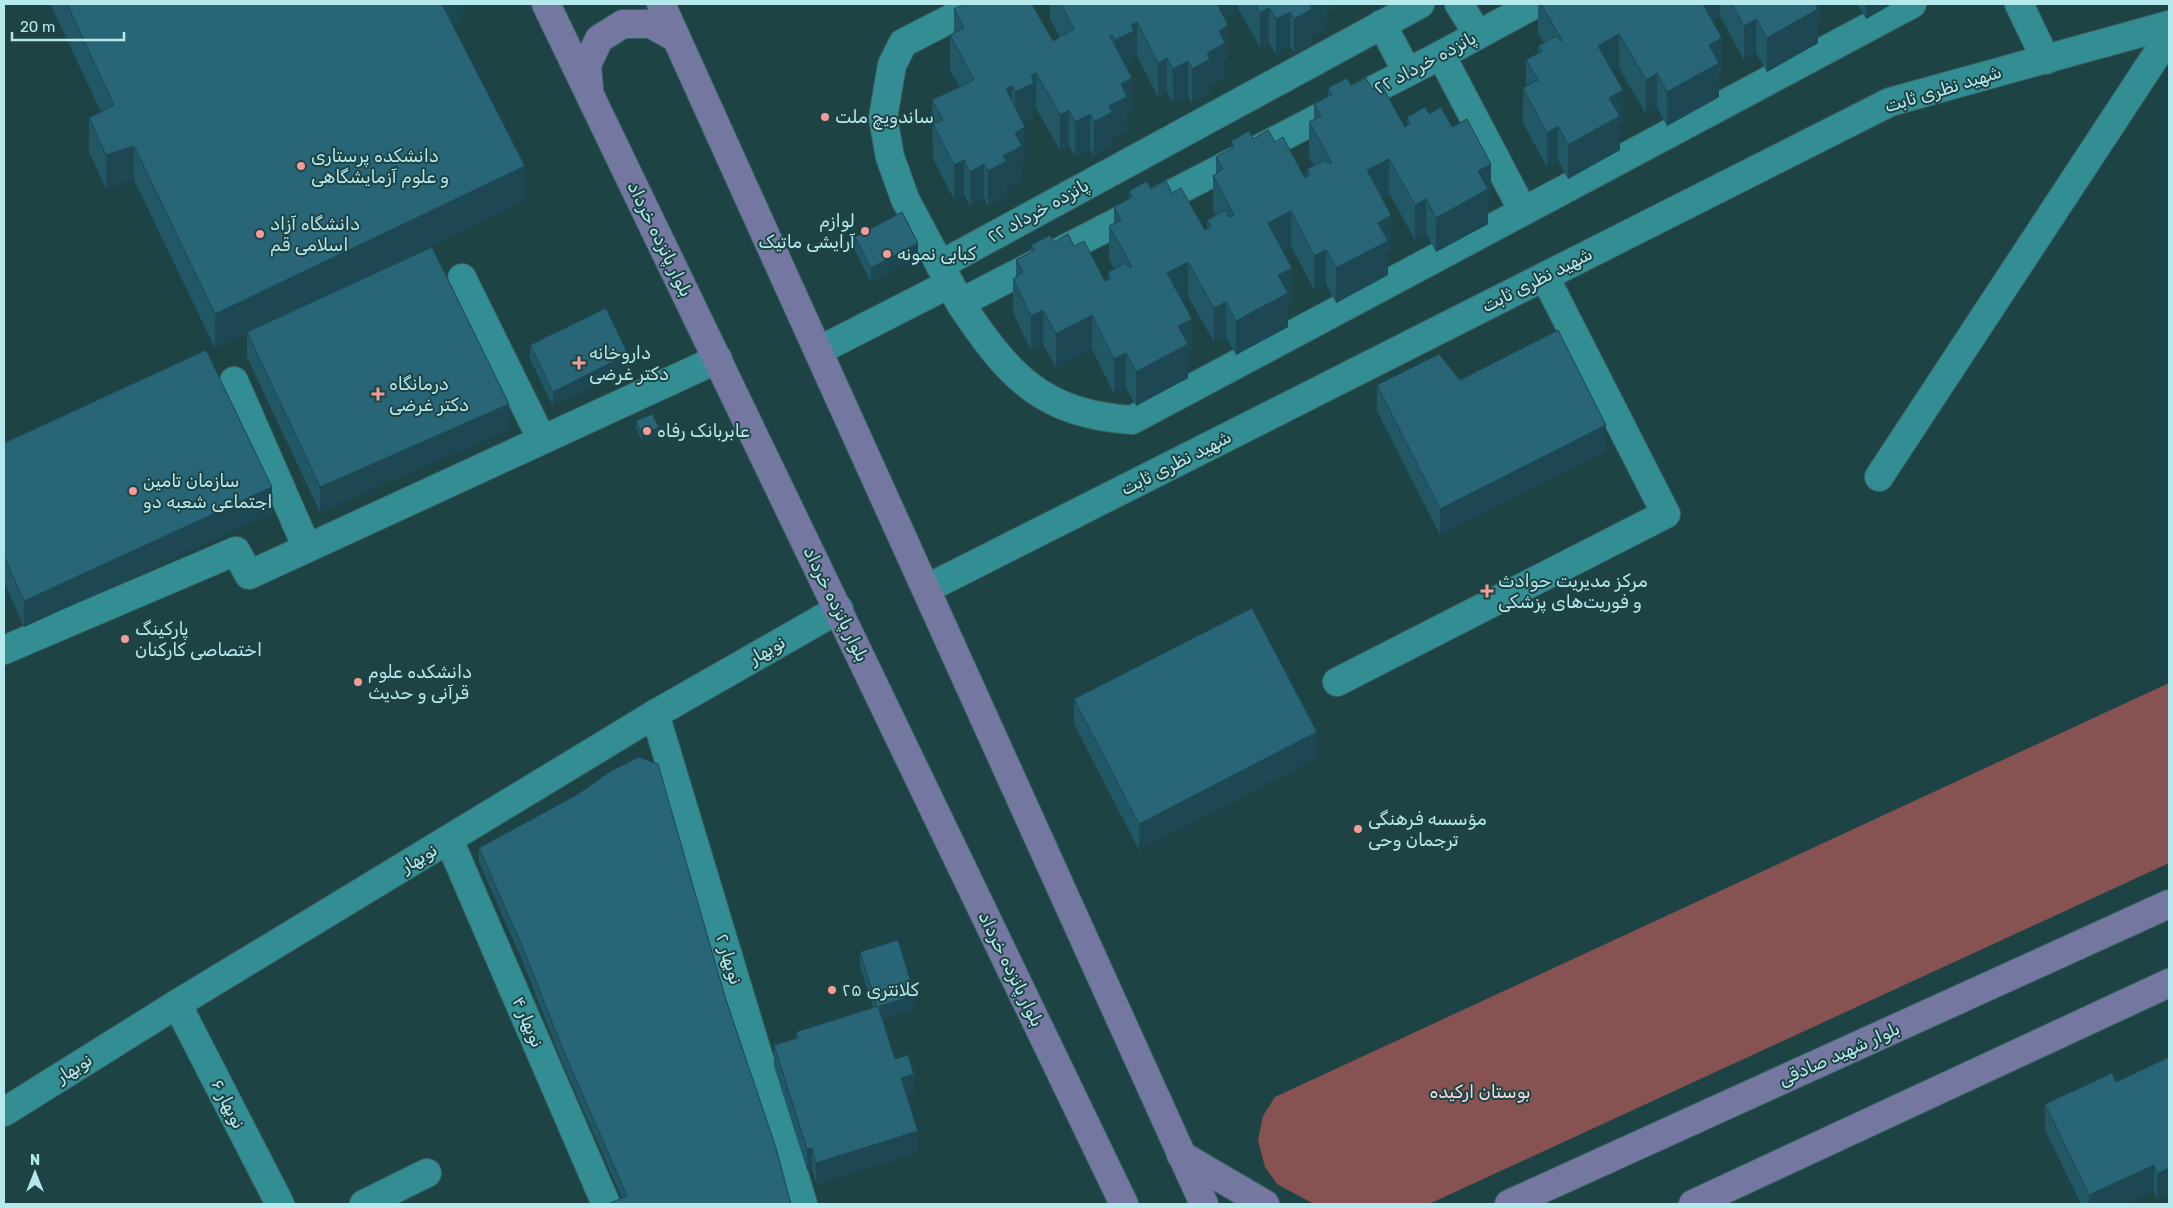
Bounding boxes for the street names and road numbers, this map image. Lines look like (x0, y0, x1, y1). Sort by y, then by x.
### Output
street label: پانزده خرداد ۲۲ (1370, 27, 1480, 100)
street label: شهید نظری ثابت (1882, 61, 2004, 117)
street label: پانزده خرداد ۲۲ (983, 174, 1093, 249)
street label: بلوار پانزده خرداد (622, 178, 697, 301)
street label: شهید نظری ثابت (1478, 243, 1596, 317)
street label: شهید نظری ثابت (1117, 426, 1235, 500)
street label: بلوار پانزده خرداد (798, 543, 873, 666)
street label: نوبهار (744, 631, 789, 670)
street label: نوبهار (396, 839, 441, 878)
street label: بلوار پانزده خرداد (973, 908, 1048, 1031)
street label: نوبهار ۲ (711, 931, 747, 987)
street label: نوبهار ۴ (508, 993, 548, 1051)
street label: بلوار شهید صادقی (1775, 1017, 1903, 1091)
street label: نوبهار (51, 1048, 96, 1088)
street label: نوبهار ۶ (206, 1076, 250, 1132)

